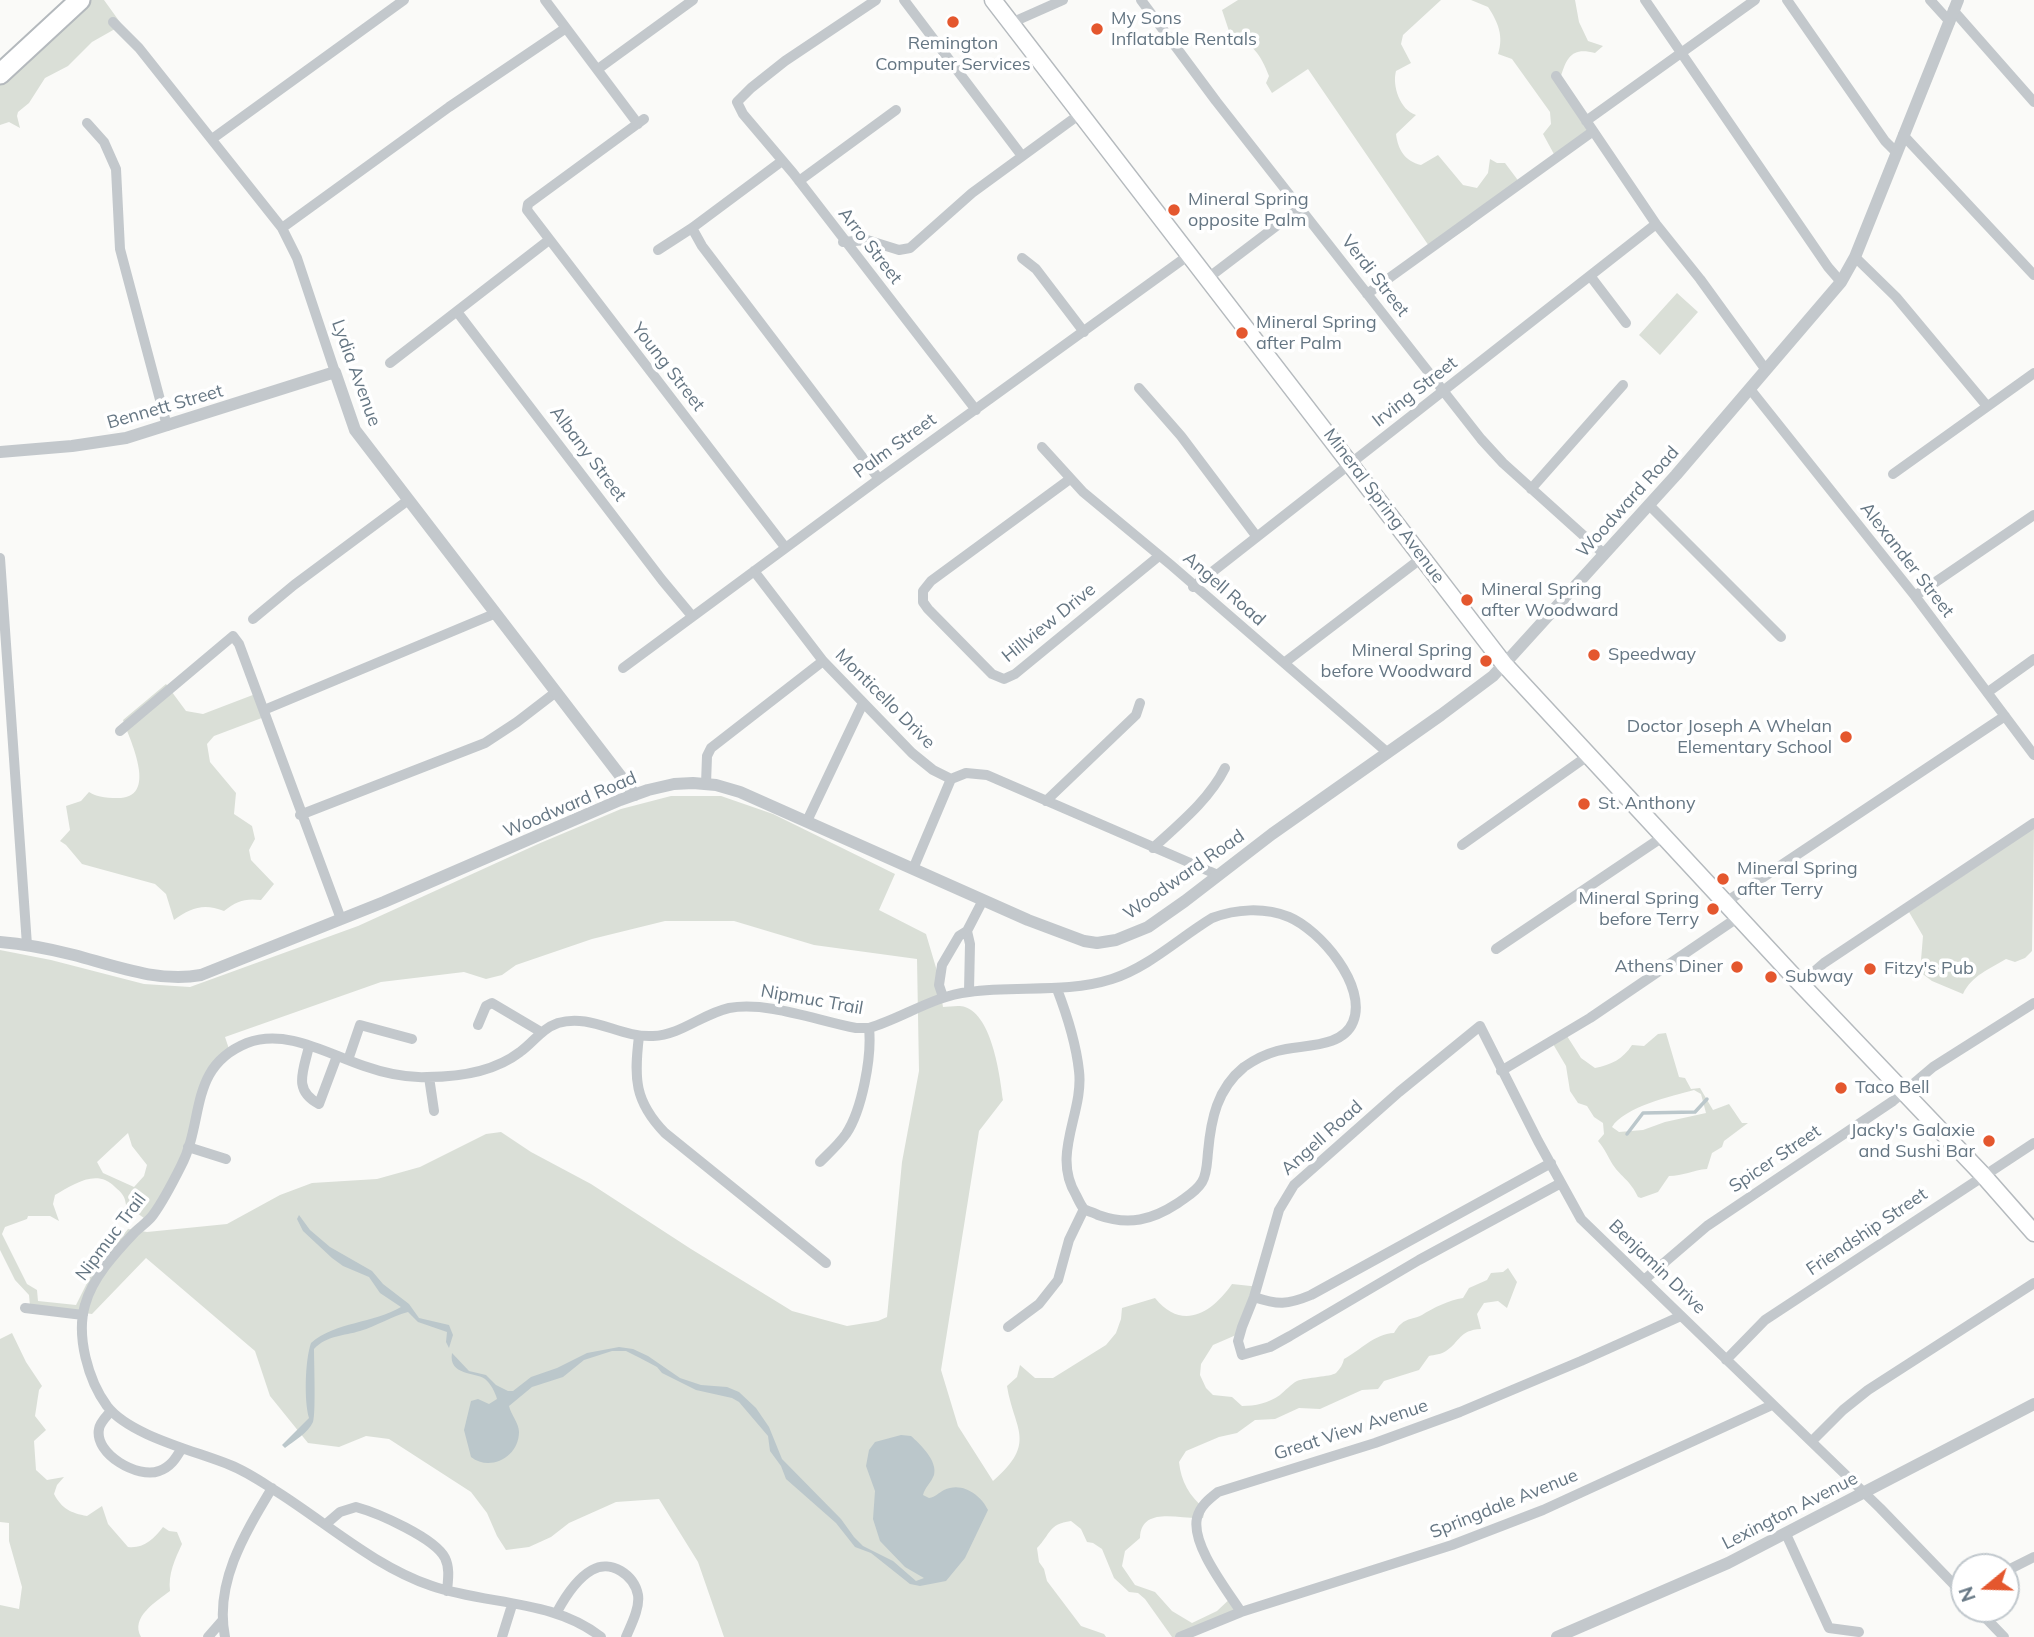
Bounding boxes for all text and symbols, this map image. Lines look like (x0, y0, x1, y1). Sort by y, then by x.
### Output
place label: My Sons Inflatable Rentals (1111, 8, 1257, 50)
marker: Remington Computer Services (945, 14, 961, 30)
marker: My Sons Inflatable Rentals (1089, 21, 1105, 37)
place label: Remington Computer Services (875, 33, 1031, 76)
place label: Mineral Spring opposite Palm (1188, 189, 1309, 232)
marker: Mineral Spring opposite Palm (1166, 202, 1182, 218)
street label: Arro Street (833, 204, 907, 288)
street label: Verdi Street (1337, 231, 1413, 321)
place label: Mineral Spring after Palm (1256, 312, 1377, 354)
street label: Lydia Avenue (327, 317, 385, 429)
street label: Young Street (627, 319, 709, 415)
marker: Mineral Spring after Palm (1234, 325, 1250, 341)
street label: Irving Street (1368, 352, 1462, 432)
street label: Bennett Street (104, 380, 226, 434)
street label: Albany Street (545, 402, 631, 506)
street label: Palm Street (850, 409, 940, 483)
street label: Mineral Spring Avenue (1319, 424, 1449, 588)
street label: Woodward Road (1572, 442, 1684, 562)
street label: Alexander Street (1855, 498, 1959, 622)
street label: Angell Road (1178, 547, 1270, 631)
street label: Hillview Drive (998, 579, 1100, 667)
place label: Mineral Spring after Woodward (1481, 579, 1618, 622)
marker: Mineral Spring after Woodward (1459, 592, 1475, 608)
place label: Mineral Spring before Woodward (1321, 640, 1472, 682)
place label: Speedway (1608, 644, 1696, 666)
street label: Monticello Drive (831, 645, 939, 753)
marker: Speedway (1586, 647, 1602, 663)
marker: Mineral Spring before Woodward (1478, 653, 1494, 669)
place label: Doctor Joseph A Whelan Elementary School (1627, 716, 1832, 758)
marker: Doctor Joseph A Whelan Elementary School (1838, 729, 1854, 745)
street label: Woodward Road (500, 767, 640, 843)
place label: St. Anthony (1598, 793, 1695, 815)
marker: St. Anthony (1576, 796, 1592, 812)
street label: Woodward Road (1119, 825, 1249, 925)
place label: Mineral Spring after Terry (1737, 858, 1858, 900)
marker: Mineral Spring after Terry (1715, 871, 1731, 887)
place label: Mineral Spring before Terry (1578, 888, 1699, 930)
marker: Mineral Spring before Terry (1705, 901, 1721, 917)
place label: Athens Diner (1615, 956, 1723, 978)
place label: Fitzy's Pub (1884, 958, 1974, 980)
marker: Athens Diner (1729, 959, 1745, 975)
marker: Fitzy's Pub (1862, 961, 1878, 977)
place label: Subway (1785, 966, 1853, 988)
marker: Subway (1763, 969, 1779, 985)
street label: Nipmuc Trail (759, 980, 865, 1020)
place label: Taco Bell (1855, 1077, 1930, 1099)
marker: Taco Bell (1833, 1080, 1849, 1096)
street label: Angell Road (1277, 1096, 1367, 1180)
street label: Spicer Street (1725, 1120, 1825, 1198)
place label: Jacky's Galaxie and Sushi Bar (1850, 1120, 1975, 1162)
marker: Jacky's Galaxie and Sushi Bar (1981, 1133, 1997, 1149)
street label: Friendship Street (1803, 1184, 1931, 1280)
street label: Nipmuc Trail (71, 1189, 151, 1285)
street label: Benjamin Drive (1604, 1215, 1710, 1319)
street label: Great View Avenue (1271, 1395, 1431, 1465)
street label: Springdale Avenue (1427, 1465, 1581, 1543)
street label: Lexington Avenue (1719, 1468, 1861, 1554)
north arrow (1950, 1553, 2020, 1623)
text: N (1953, 1583, 1981, 1605)

